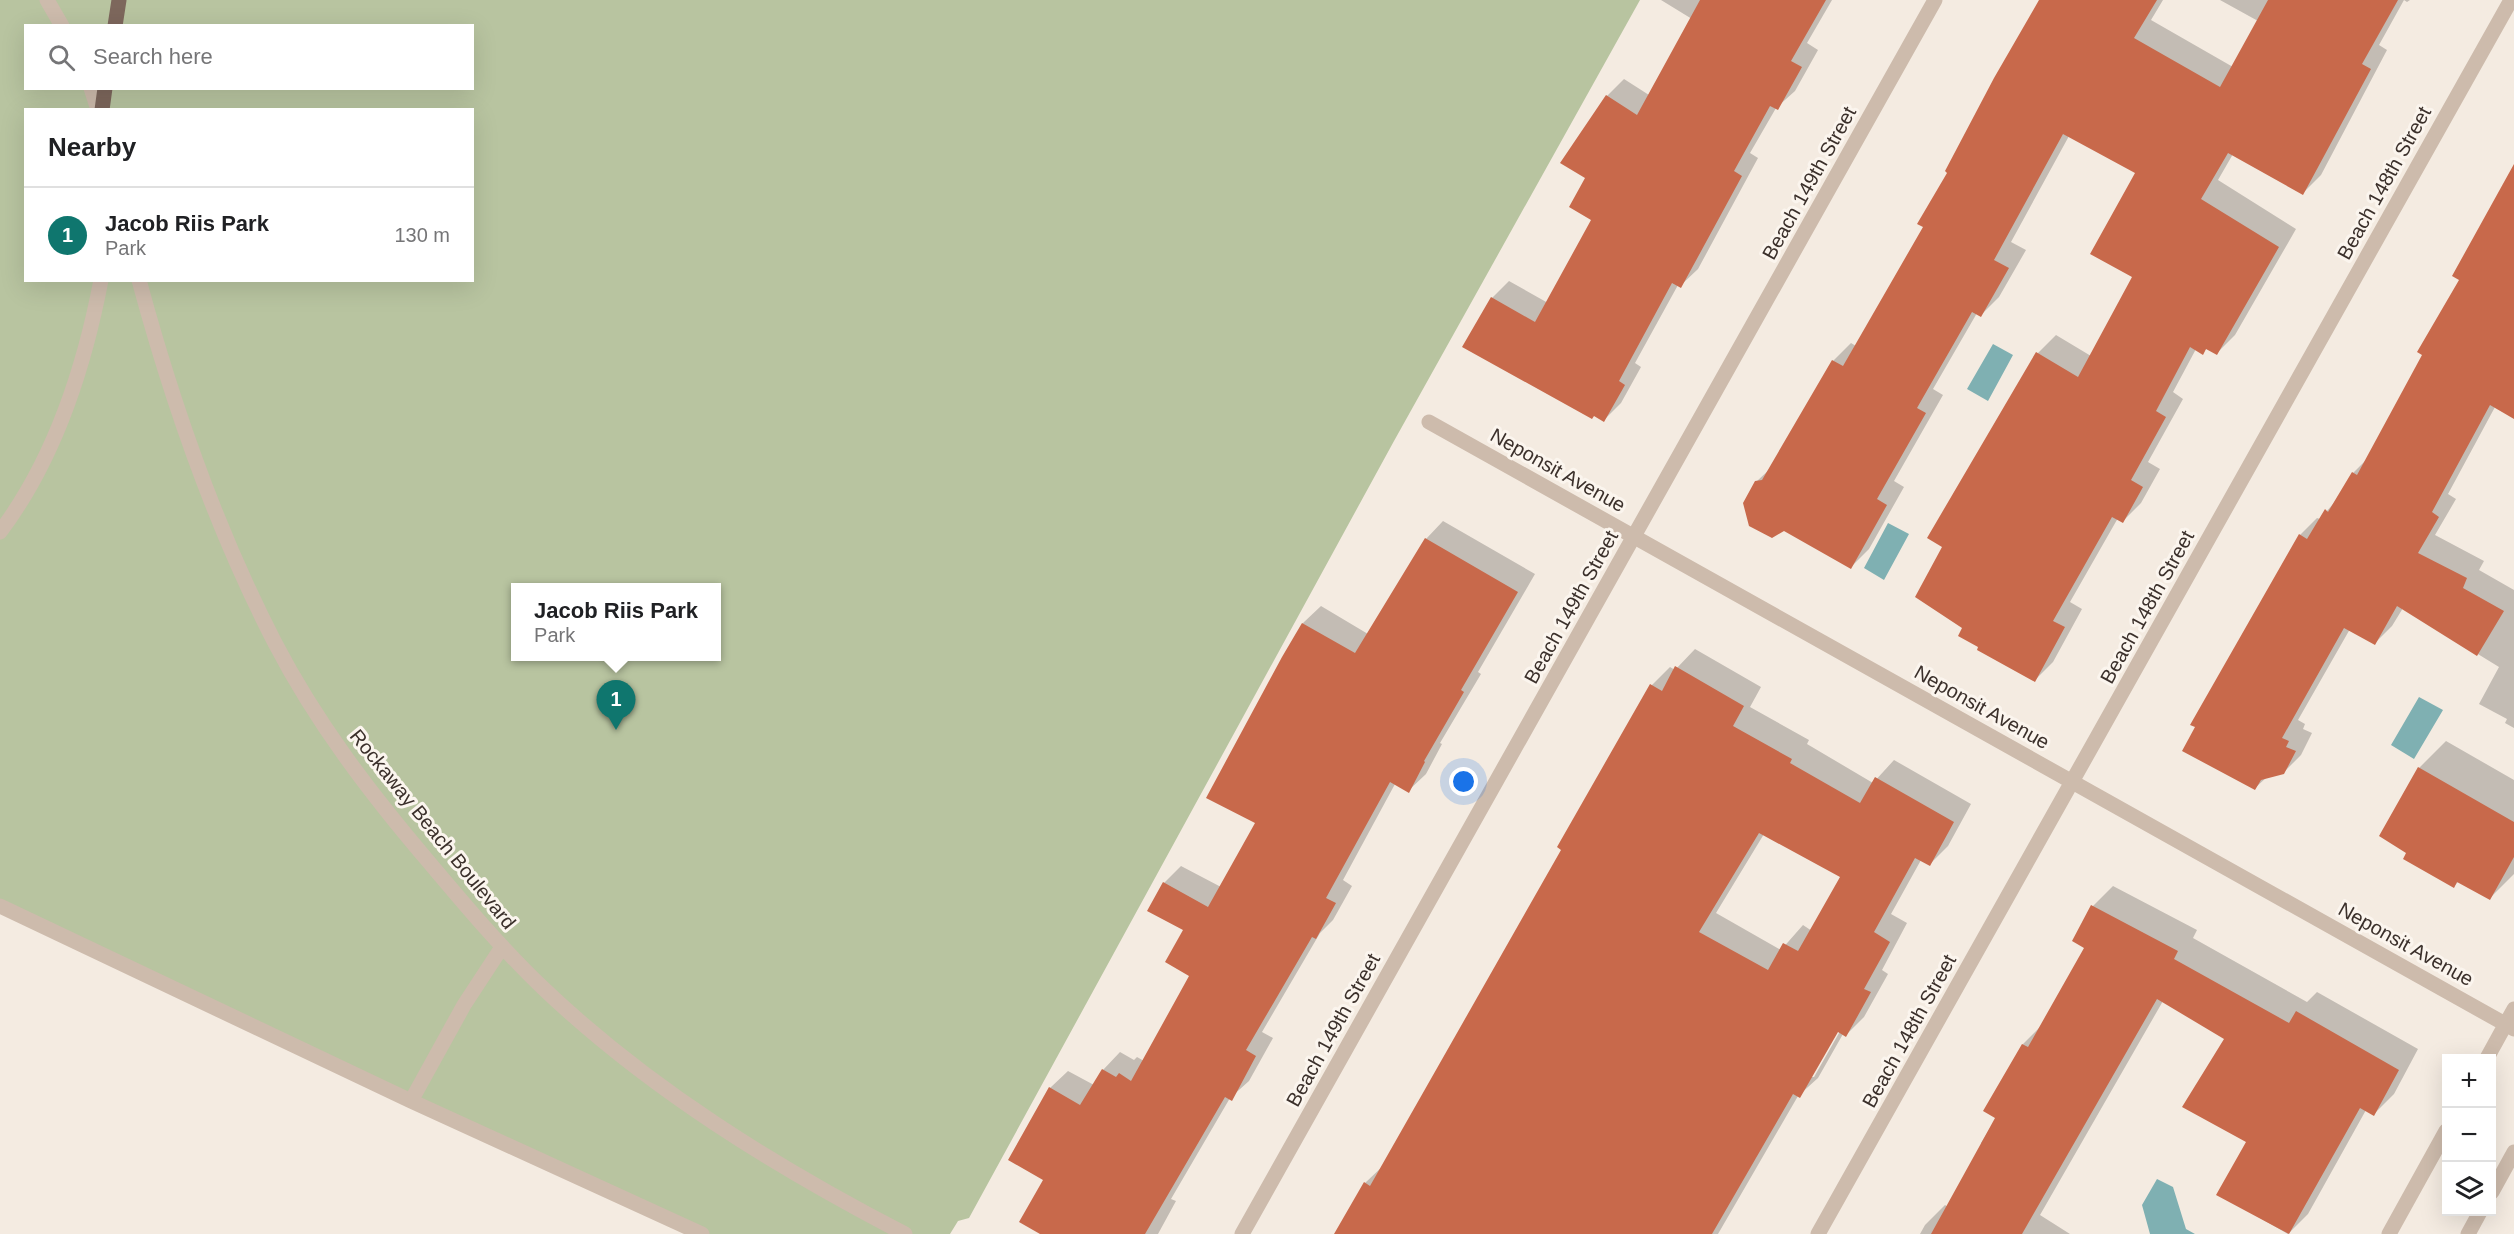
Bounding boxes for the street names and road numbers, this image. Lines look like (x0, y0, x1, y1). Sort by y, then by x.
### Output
street label: Beach 149th Street (1758, 102, 1860, 263)
street label: Beach 148th Street (2333, 102, 2435, 263)
street label: Neponsit Avenue (1487, 424, 1629, 516)
street label: Beach 149th Street (1520, 526, 1622, 687)
street label: Beach 148th Street (2096, 526, 2198, 687)
street label: Neponsit Avenue (1911, 661, 2053, 753)
street label: Rockaway Beach Boulevard (346, 725, 520, 933)
street label: Neponsit Avenue (2335, 898, 2477, 990)
street label: Beach 149th Street (1282, 949, 1384, 1110)
street label: Beach 148th Street (1858, 950, 1960, 1111)

